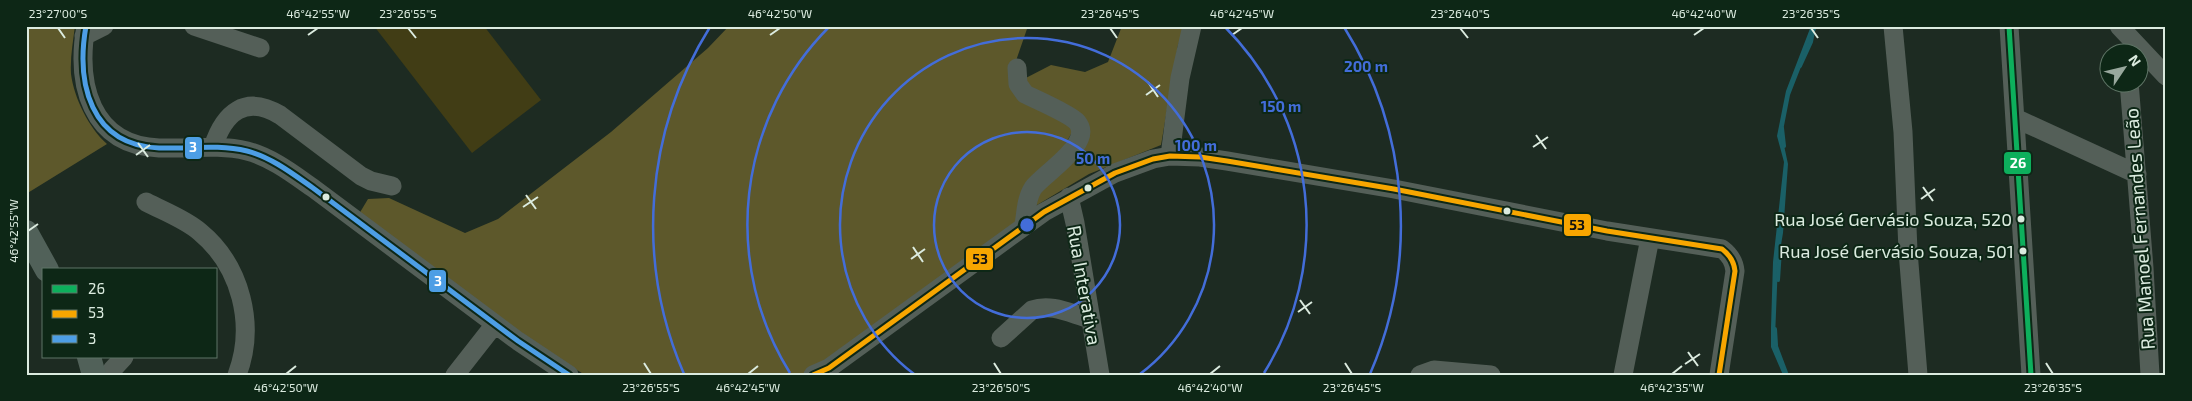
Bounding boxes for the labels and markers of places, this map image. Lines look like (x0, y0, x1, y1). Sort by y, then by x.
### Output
unlabelled marker (1083, 183, 1093, 193)
unlabelled marker (321, 192, 331, 202)
unlabelled marker (1502, 206, 1512, 216)
place label: Rua José Gervásio Souza, 520 (1774, 208, 2012, 230)
marker: Rua José Gervásio Souza, 520 (2016, 214, 2026, 224)
centre of rings (1018, 216, 1036, 234)
place label: Rua José Gervásio Souza, 501 (1779, 240, 2014, 262)
marker: Rua José Gervásio Souza, 501 (2018, 246, 2028, 256)

